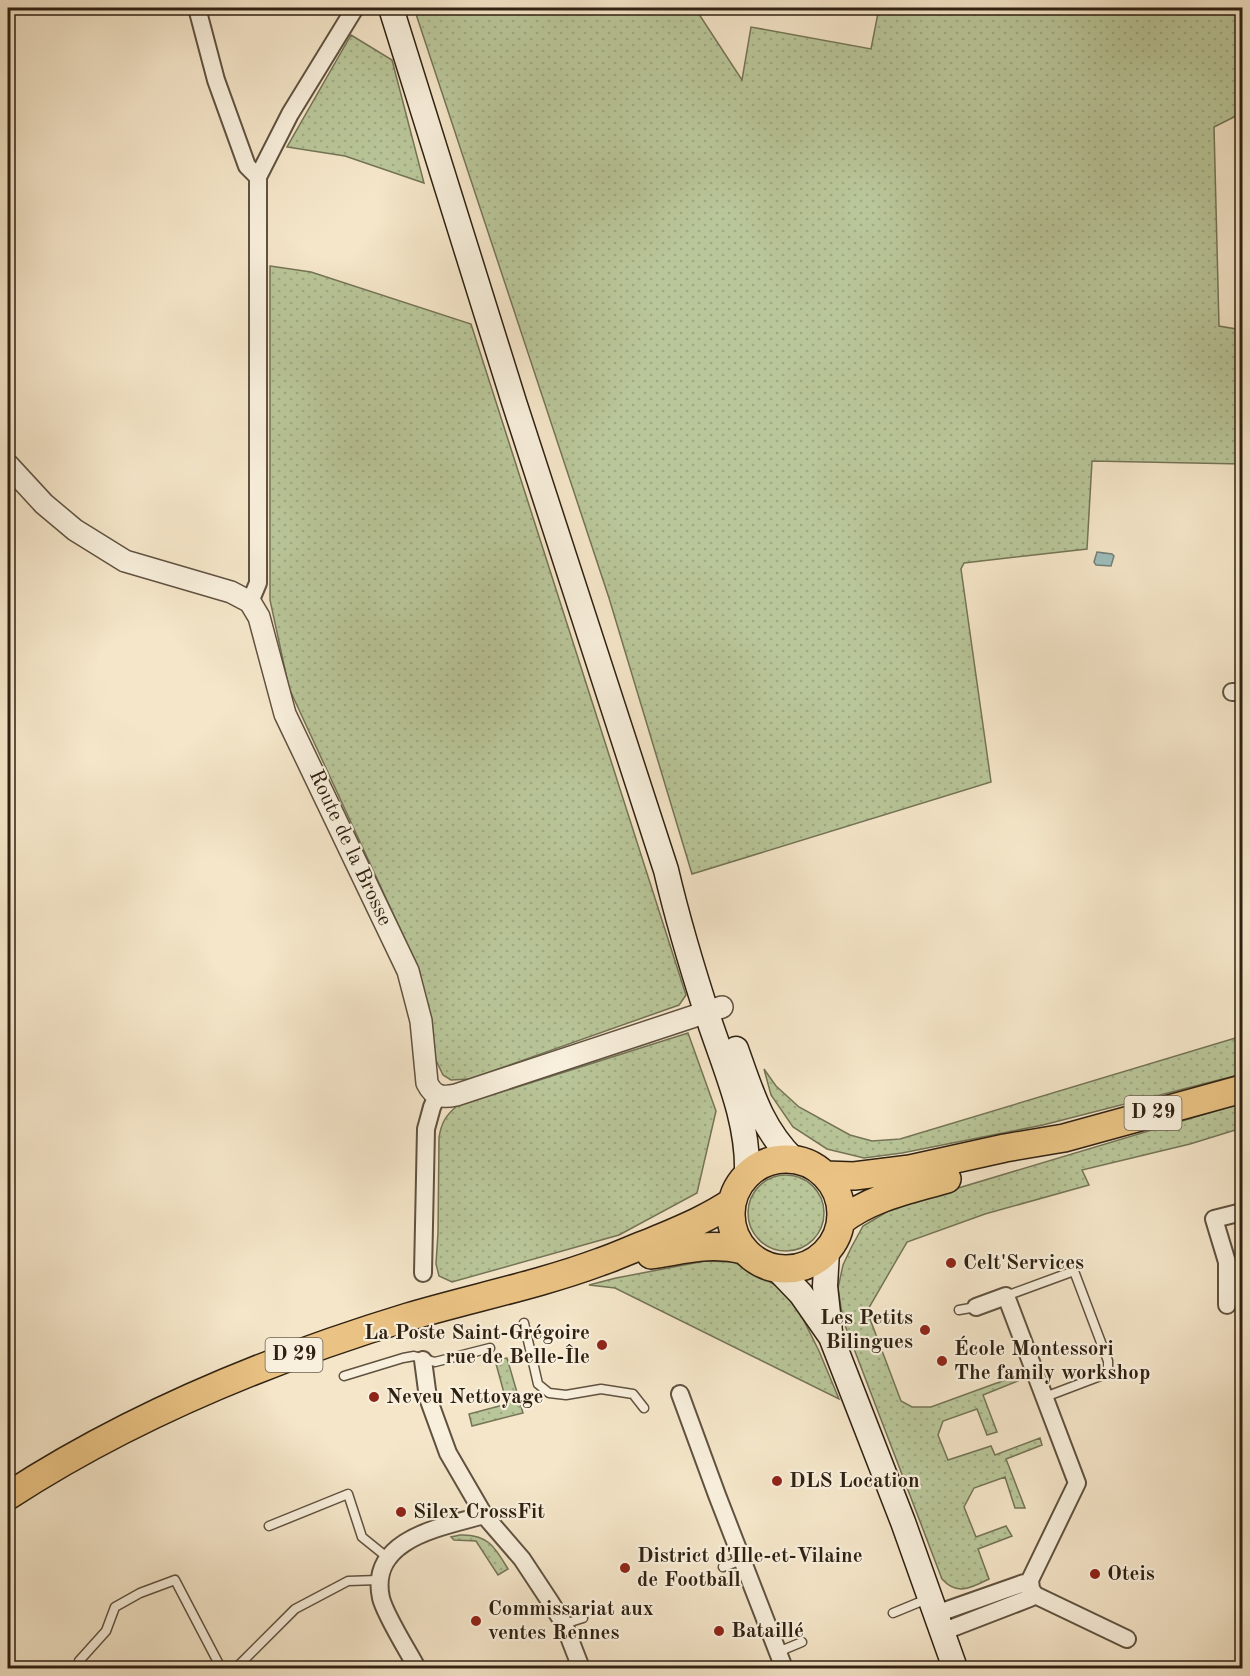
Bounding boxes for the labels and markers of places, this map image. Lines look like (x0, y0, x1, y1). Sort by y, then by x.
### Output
place label: Celt'Services (963, 1253, 1084, 1274)
marker: Celt'Services (944, 1256, 958, 1270)
place label: Les Petits Bilingues (820, 1308, 913, 1353)
place label: La Poste Saint-Grégoire rue de Belle-Île (364, 1323, 590, 1368)
marker: Les Petits Bilingues (918, 1323, 932, 1337)
place label: École Montessori The family workshop (954, 1335, 1150, 1384)
marker: La Poste Saint-Grégoire rue de Belle-Île (595, 1338, 609, 1352)
marker: École Montessori The family workshop (935, 1354, 949, 1368)
place label: Neveu Nettoyage (386, 1387, 544, 1408)
marker: Neveu Nettoyage (367, 1390, 381, 1404)
place label: DLS Location (789, 1471, 920, 1492)
marker: DLS Location (770, 1474, 784, 1488)
place label: Silex CrossFit (413, 1502, 545, 1523)
marker: Silex CrossFit (394, 1505, 408, 1519)
place label: District d'Ille-et-Vilaine de Football (637, 1546, 863, 1591)
marker: District d'Ille-et-Vilaine de Football (618, 1561, 632, 1575)
place label: Oteis (1107, 1564, 1155, 1585)
marker: Oteis (1088, 1567, 1102, 1581)
place label: Commissariat aux ventes Rennes (488, 1599, 654, 1644)
marker: Commissariat aux ventes Rennes (469, 1614, 483, 1628)
place label: Bataillé (731, 1621, 804, 1642)
marker: Bataillé (712, 1624, 726, 1638)

